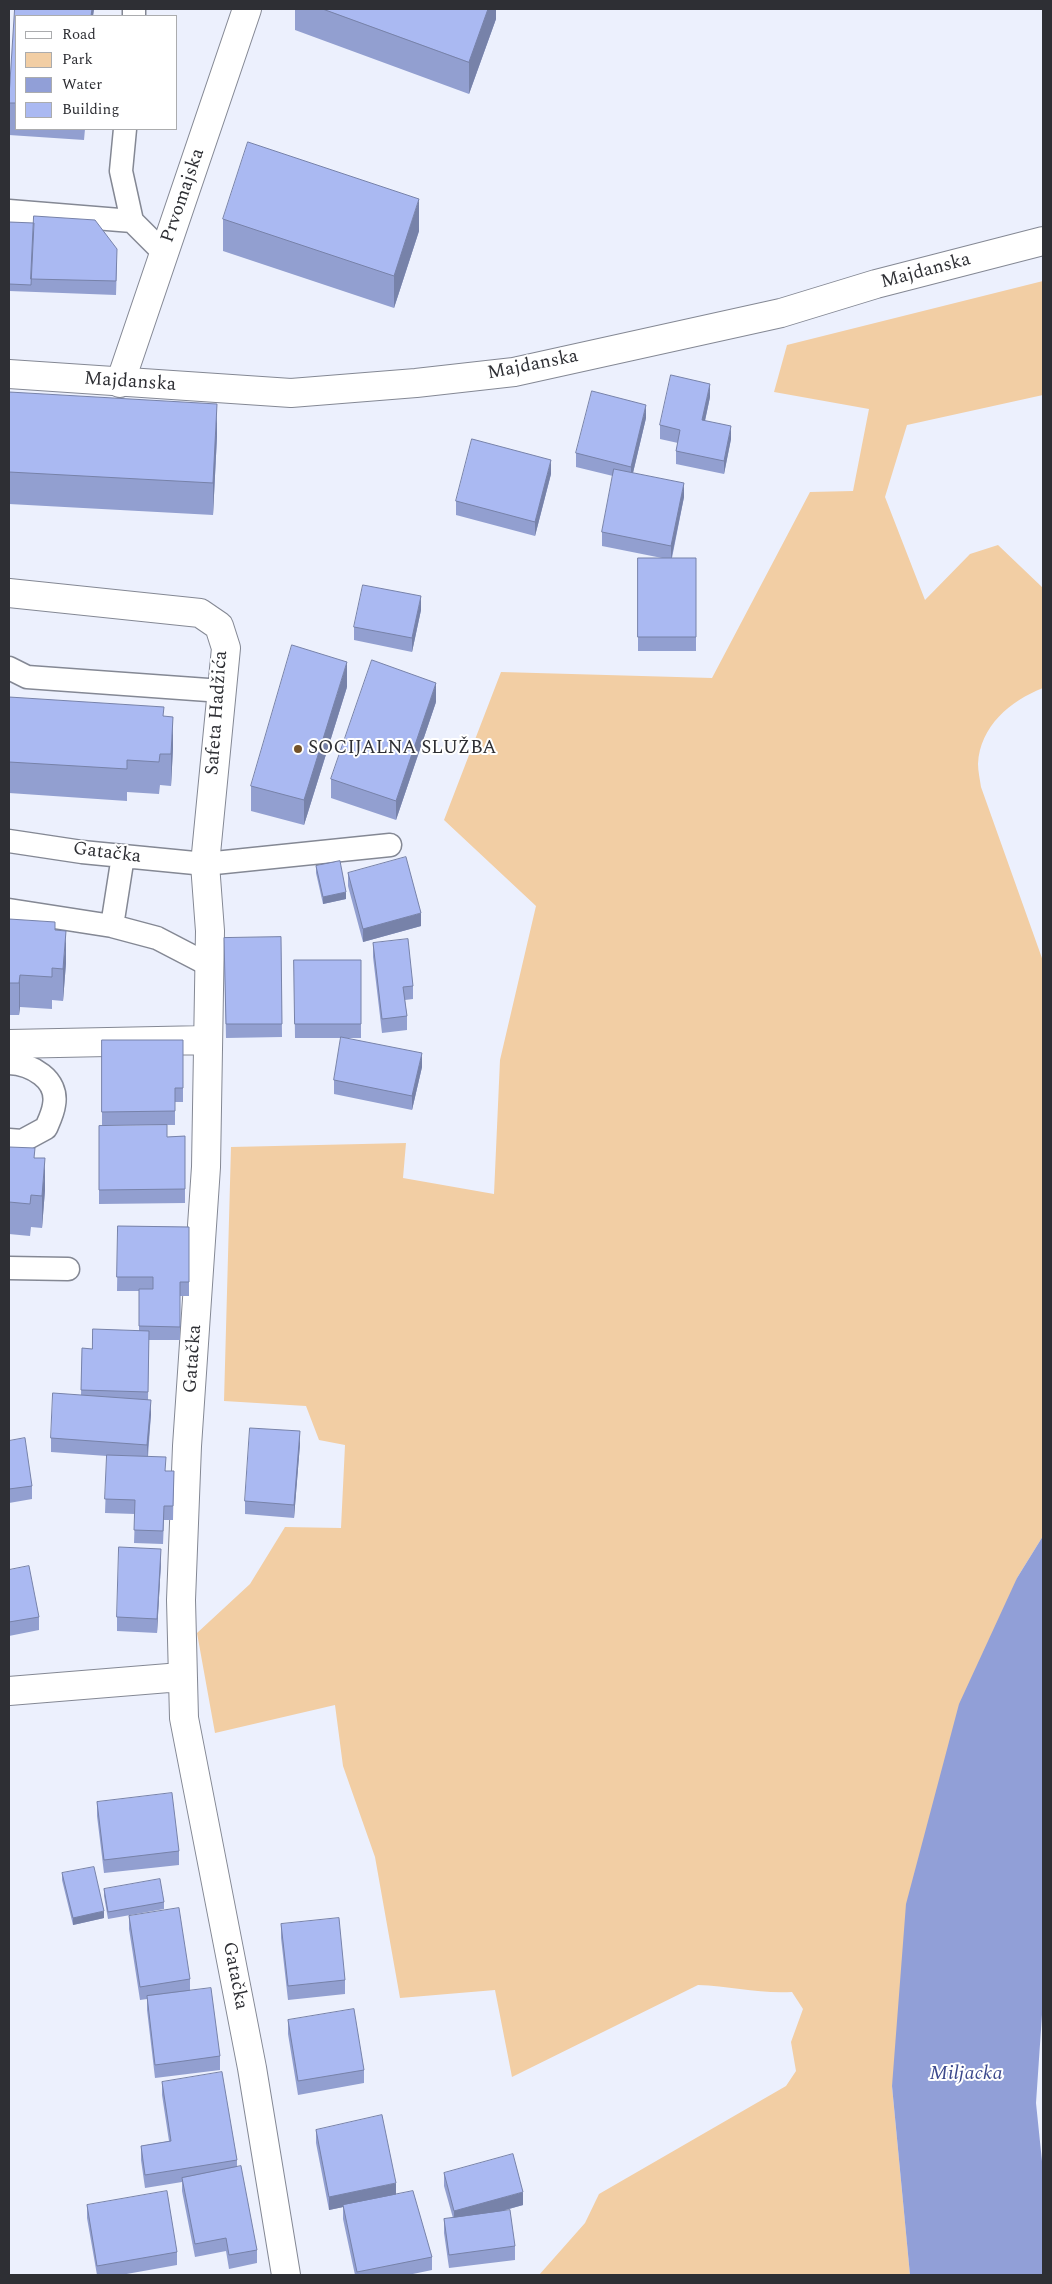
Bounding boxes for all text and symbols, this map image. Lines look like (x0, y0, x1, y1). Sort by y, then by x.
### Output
legend (15, 15, 178, 130)
text: Road (62, 23, 96, 46)
text: Park (62, 48, 93, 71)
text: Water (62, 73, 102, 96)
text: Building (62, 98, 119, 121)
street label: Prvomajska (157, 146, 211, 246)
street label: Majdanska (878, 249, 974, 295)
street label: Majdanska (486, 346, 580, 386)
street label: Majdanska (83, 368, 177, 398)
street label: Safeta Hadžića (202, 650, 234, 776)
place label: SOCIJALNA SLUŽBA (308, 738, 496, 760)
marker: SOCIJALNA SLUŽBA (292, 743, 304, 755)
street label: Gatačka (72, 839, 142, 869)
street label: Gatačka (180, 1324, 208, 1394)
street label: Gatačka (216, 1940, 252, 2012)
water label: Miljacka (929, 2063, 1003, 2087)

